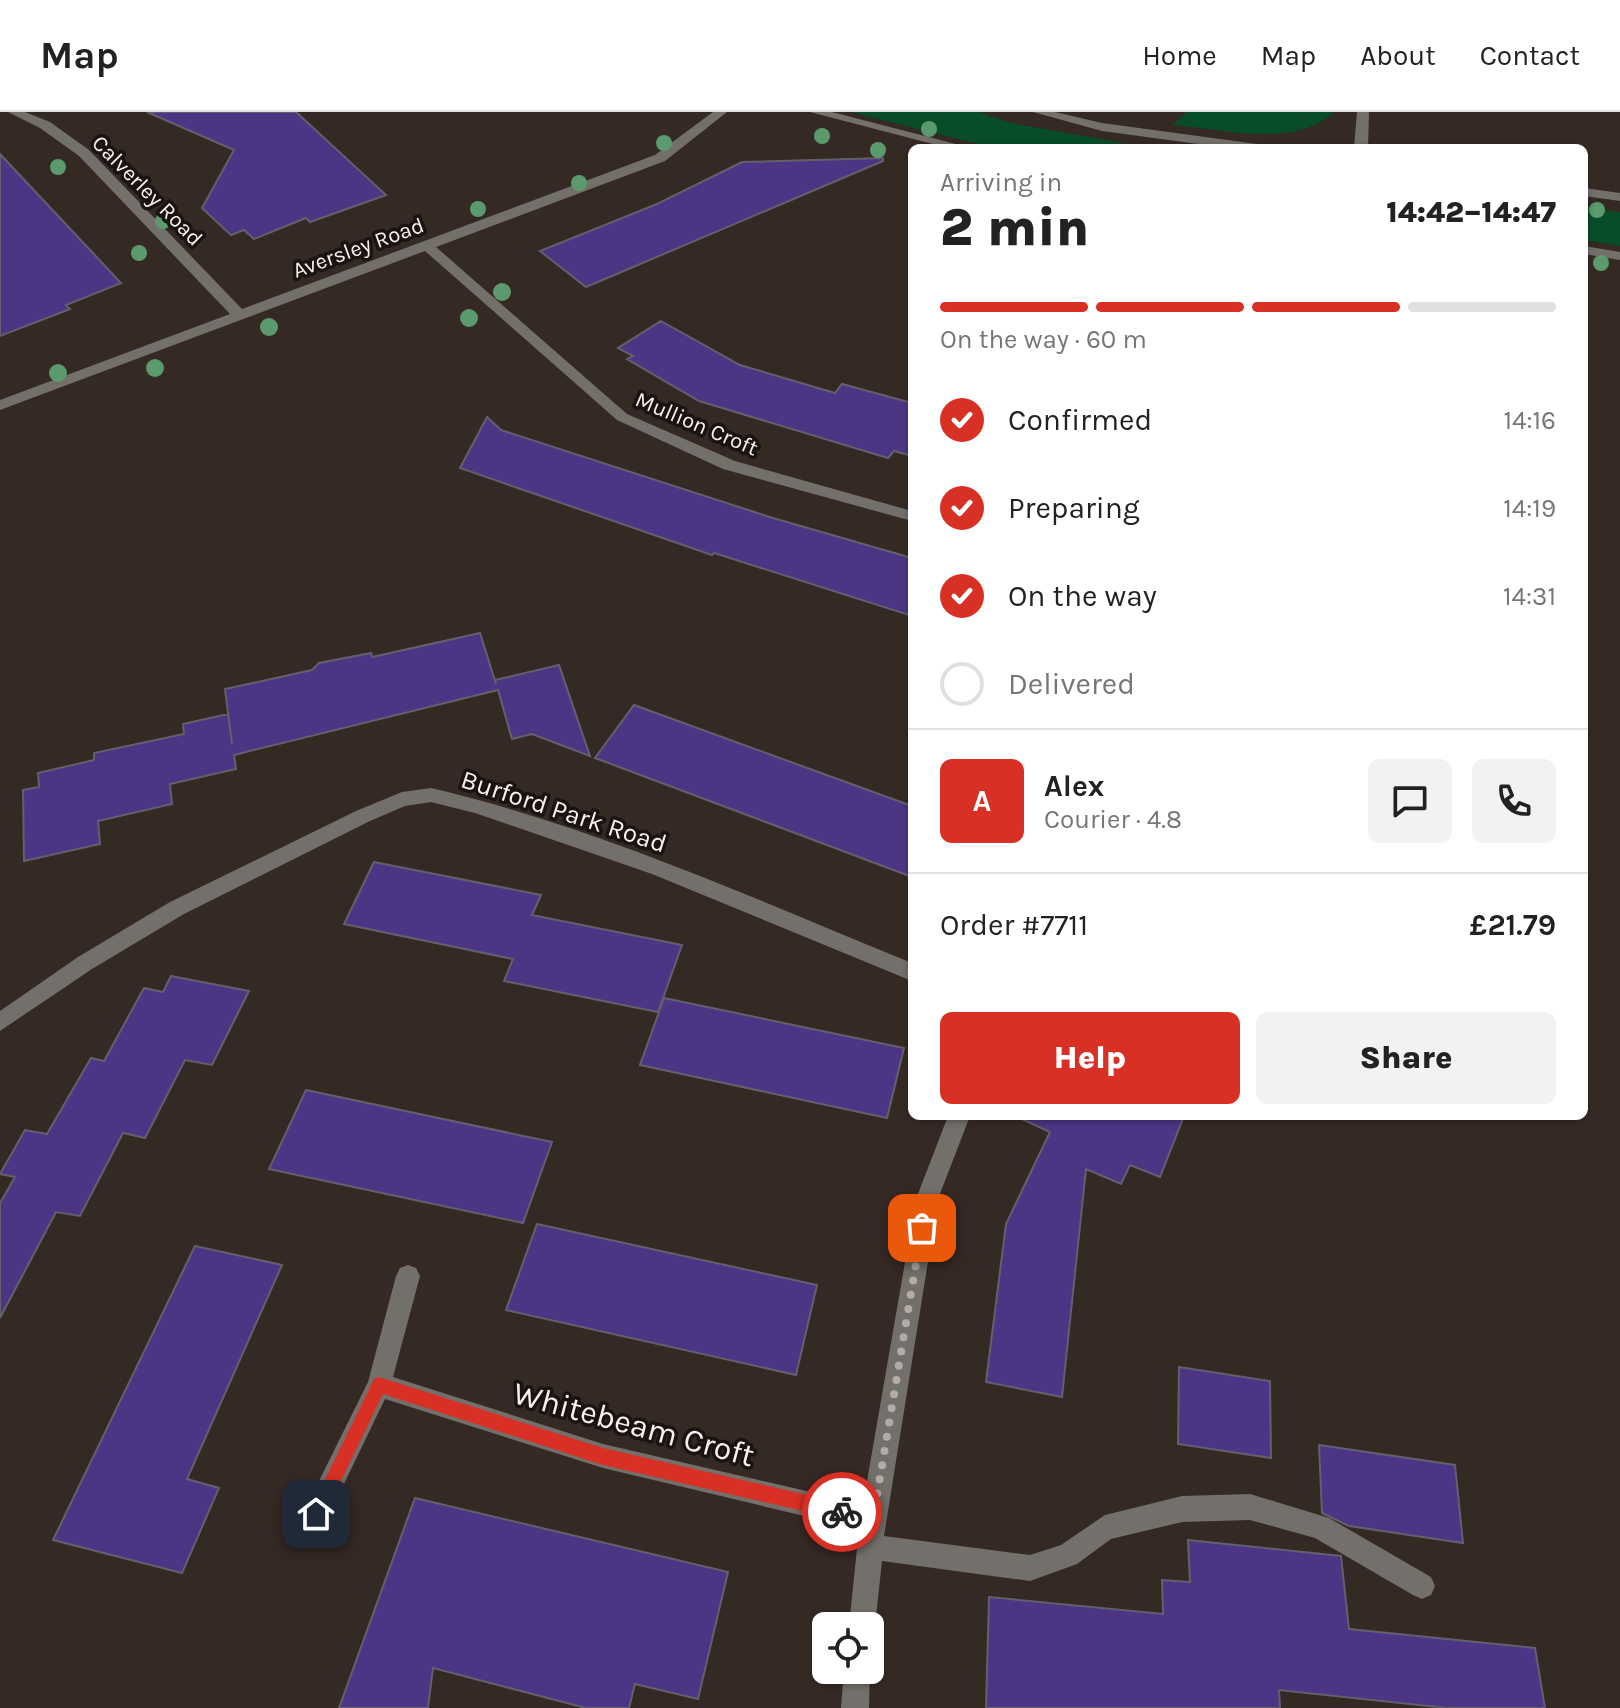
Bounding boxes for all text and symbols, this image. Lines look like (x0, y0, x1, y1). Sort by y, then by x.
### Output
text: Map (40, 33, 119, 78)
text: Home (1142, 39, 1217, 72)
text: Map (1261, 39, 1316, 72)
text: About (1360, 39, 1436, 72)
text: Contact (1480, 39, 1580, 72)
street label: Calverley Road (87, 130, 208, 251)
text: Arriving in (940, 167, 1062, 198)
text: 14:42–14:47 (1386, 194, 1556, 230)
text: 2 min (940, 197, 1089, 258)
street label: Aversley Road (289, 212, 427, 284)
text: On the way · 60 m (940, 324, 1147, 355)
street label: Mullion Croft (631, 386, 762, 461)
icon: check (940, 398, 984, 442)
text: Confirmed (1008, 402, 1152, 438)
text: 14:16 (1503, 405, 1556, 436)
icon: check (940, 486, 984, 530)
text: Preparing (1008, 490, 1140, 526)
text: 14:19 (1503, 493, 1556, 524)
icon: check (940, 574, 984, 618)
text: On the way (1008, 578, 1157, 614)
text: 14:31 (1503, 581, 1556, 612)
text: Delivered (1008, 666, 1135, 702)
button: chat (1368, 759, 1452, 843)
button: phone (1472, 759, 1556, 843)
street label: Burford Park Road (457, 764, 670, 859)
text: Alex (1044, 768, 1104, 804)
text: A (973, 783, 991, 819)
text: Courier · 4.8 (1044, 804, 1182, 835)
text: Order #7711 (940, 907, 1088, 943)
text: £21.79 (1469, 907, 1556, 943)
button: Help (940, 1012, 1240, 1104)
button: Share (1256, 1012, 1556, 1104)
pin (888, 1194, 956, 1262)
icon: bag (900, 1206, 944, 1250)
street label: Whitebeam Croft (509, 1375, 759, 1474)
courier (802, 1472, 882, 1552)
pin (282, 1480, 350, 1548)
icon: bike (820, 1490, 864, 1534)
icon: home (294, 1492, 338, 1536)
map controls (812, 1612, 884, 1684)
button: locate (812, 1612, 884, 1684)

